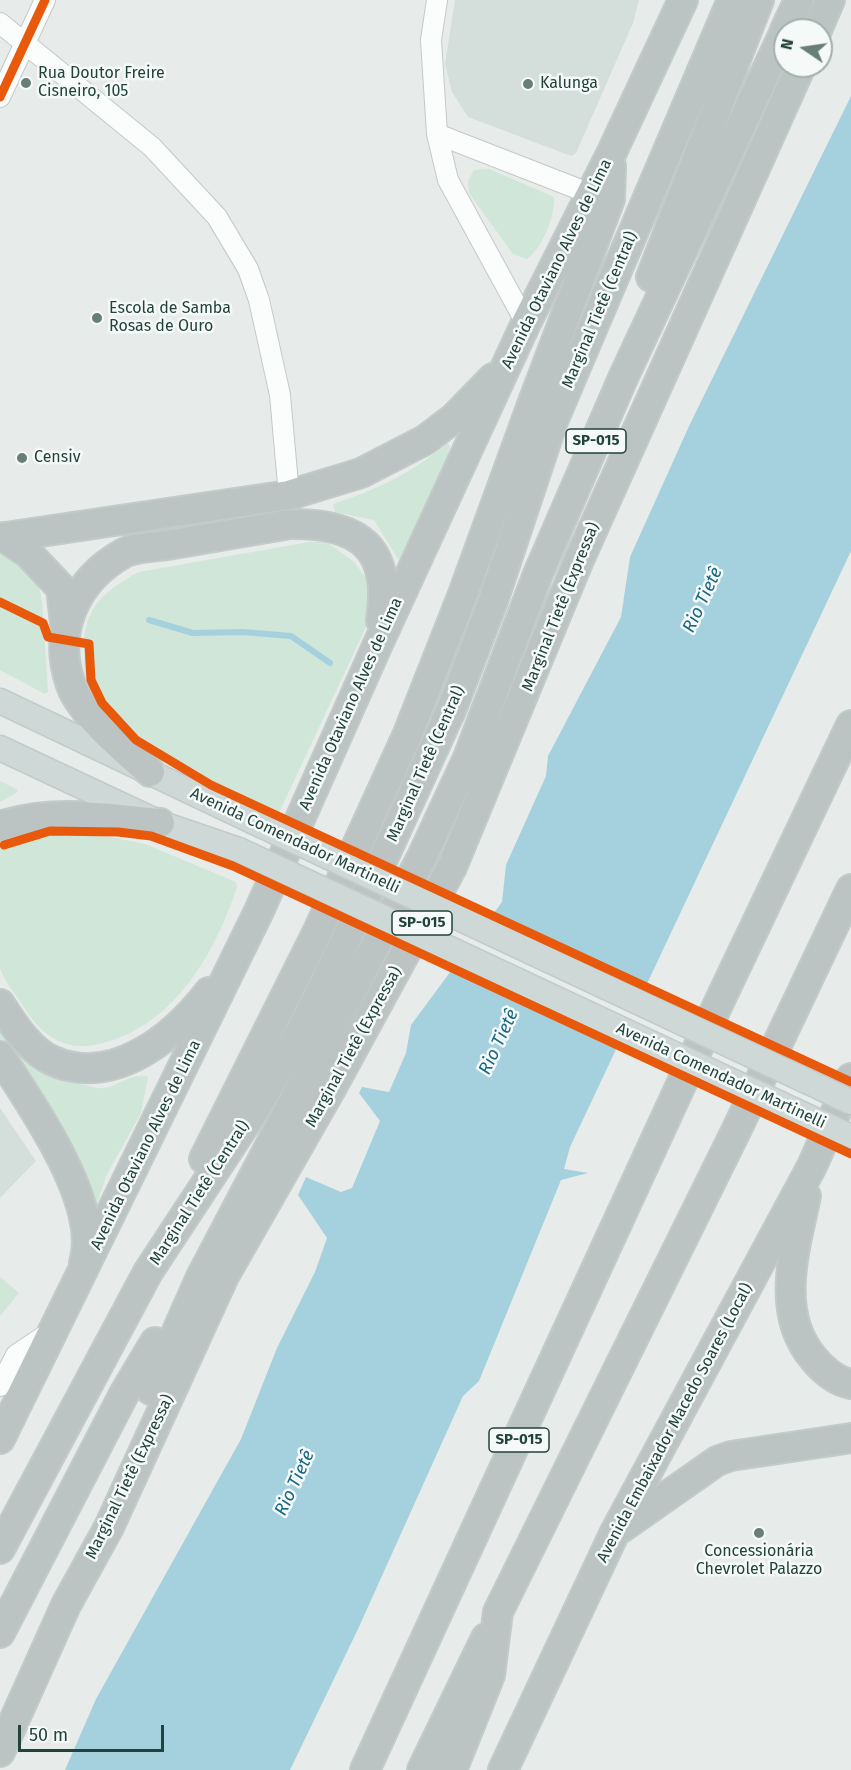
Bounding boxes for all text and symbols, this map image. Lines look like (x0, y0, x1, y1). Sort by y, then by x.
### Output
north arrow (773, 18, 833, 78)
text: N (776, 37, 797, 52)
place label: Rua Doutor Freire Cisneiro, 105 (38, 64, 165, 102)
place label: Kalunga (540, 74, 598, 94)
marker: Rua Doutor Freire Cisneiro, 105 (19, 76, 33, 90)
marker: Kalunga (521, 77, 535, 91)
street label: Avenida Otaviano Alves de Lima (498, 156, 616, 372)
street label: Marginal Tietê (Central) (558, 229, 642, 391)
place label: Escola de Samba Rosas de Ouro (109, 299, 231, 337)
marker: Escola de Samba Rosas de Ouro (90, 311, 104, 325)
road number: SP-015 (566, 429, 626, 453)
place label: Censiv (34, 448, 81, 468)
marker: Censiv (15, 451, 29, 465)
street label: Marginal Tietê (Expressa) (518, 520, 604, 694)
water label: Rio Tietê (678, 564, 728, 636)
street label: Avenida Otaviano Alves de Lima (295, 595, 407, 813)
street label: Marginal Tietê (Central) (383, 683, 469, 845)
street label: Avenida Comendador Martinelli (187, 784, 403, 898)
road number: SP-015 (392, 911, 452, 935)
street label: Marginal Tietê (Expressa) (302, 963, 406, 1131)
water label: Rio Tietê (474, 1006, 524, 1078)
street label: Avenida Comendador Martinelli (613, 1019, 829, 1133)
street label: Avenida Otaviano Alves de Lima (87, 1037, 205, 1253)
street label: Marginal Tietê (Central) (146, 1117, 254, 1269)
street label: Avenida Embaixador Macedo Soares (Local) (593, 1280, 757, 1566)
street label: Marginal Tietê (Expressa) (82, 1392, 178, 1562)
road number: SP-015 (489, 1428, 549, 1452)
water label: Rio Tietê (270, 1447, 320, 1519)
marker: Concessionária Chevrolet Palazzo (752, 1526, 766, 1540)
place label: Concessionária Chevrolet Palazzo (696, 1542, 822, 1580)
scale bar (21, 1713, 166, 1751)
text: 50 m (29, 1724, 68, 1746)

